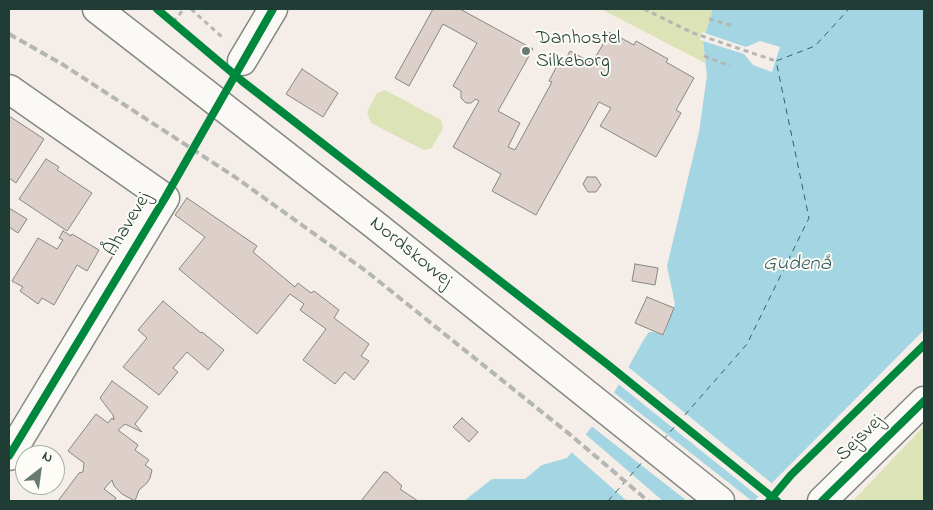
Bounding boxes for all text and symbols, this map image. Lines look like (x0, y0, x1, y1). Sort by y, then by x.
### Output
place label: Danhostel Silkeborg (536, 28, 620, 75)
marker: Danhostel Silkeborg (520, 45, 532, 57)
street label: Åhavevej (100, 188, 158, 262)
street label: Nordskovvej (364, 212, 456, 294)
water label: Gudenå (763, 253, 831, 279)
street label: Sejsvej (832, 410, 890, 468)
north arrow (15, 445, 65, 495)
text: N (38, 446, 57, 469)

